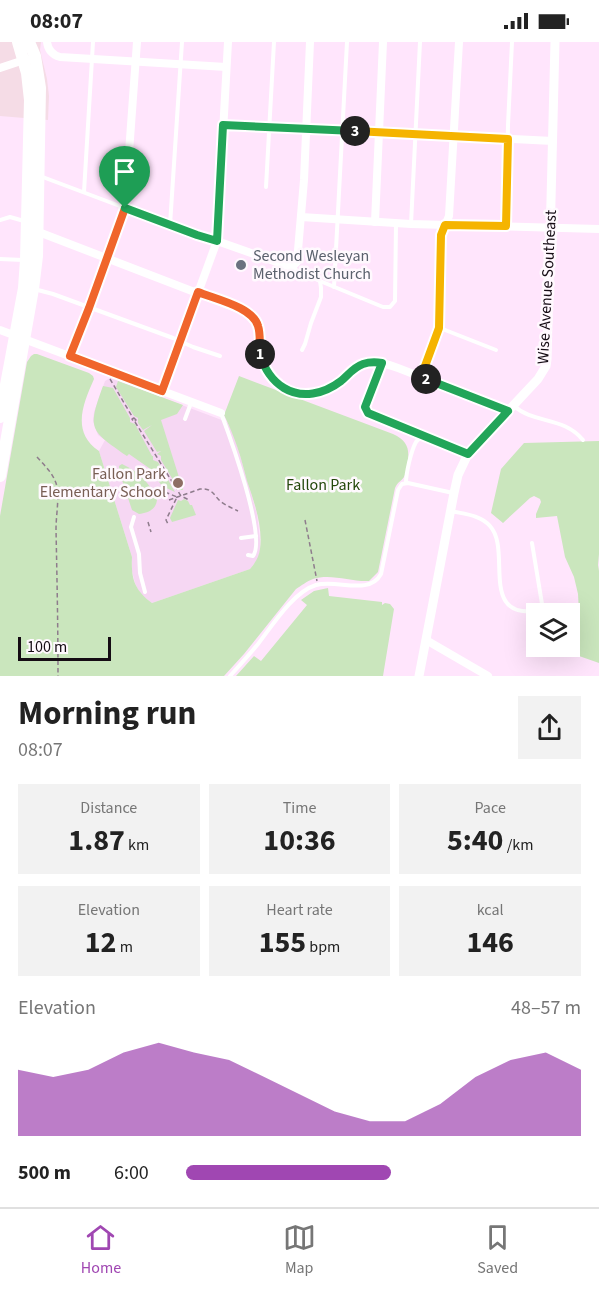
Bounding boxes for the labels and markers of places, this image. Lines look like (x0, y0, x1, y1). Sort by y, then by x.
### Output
pin: 3 (340, 116, 370, 146)
pin (99, 146, 150, 208)
place label: Second Wesleyan Methodist Church (253, 245, 371, 285)
marker: Second Wesleyan Methodist Church (234, 258, 248, 272)
pin: 1 (245, 339, 275, 369)
pin: 2 (411, 364, 441, 394)
place label: Fallon Park Elementary School (40, 463, 166, 503)
marker: Fallon Park Elementary School (171, 476, 185, 490)

